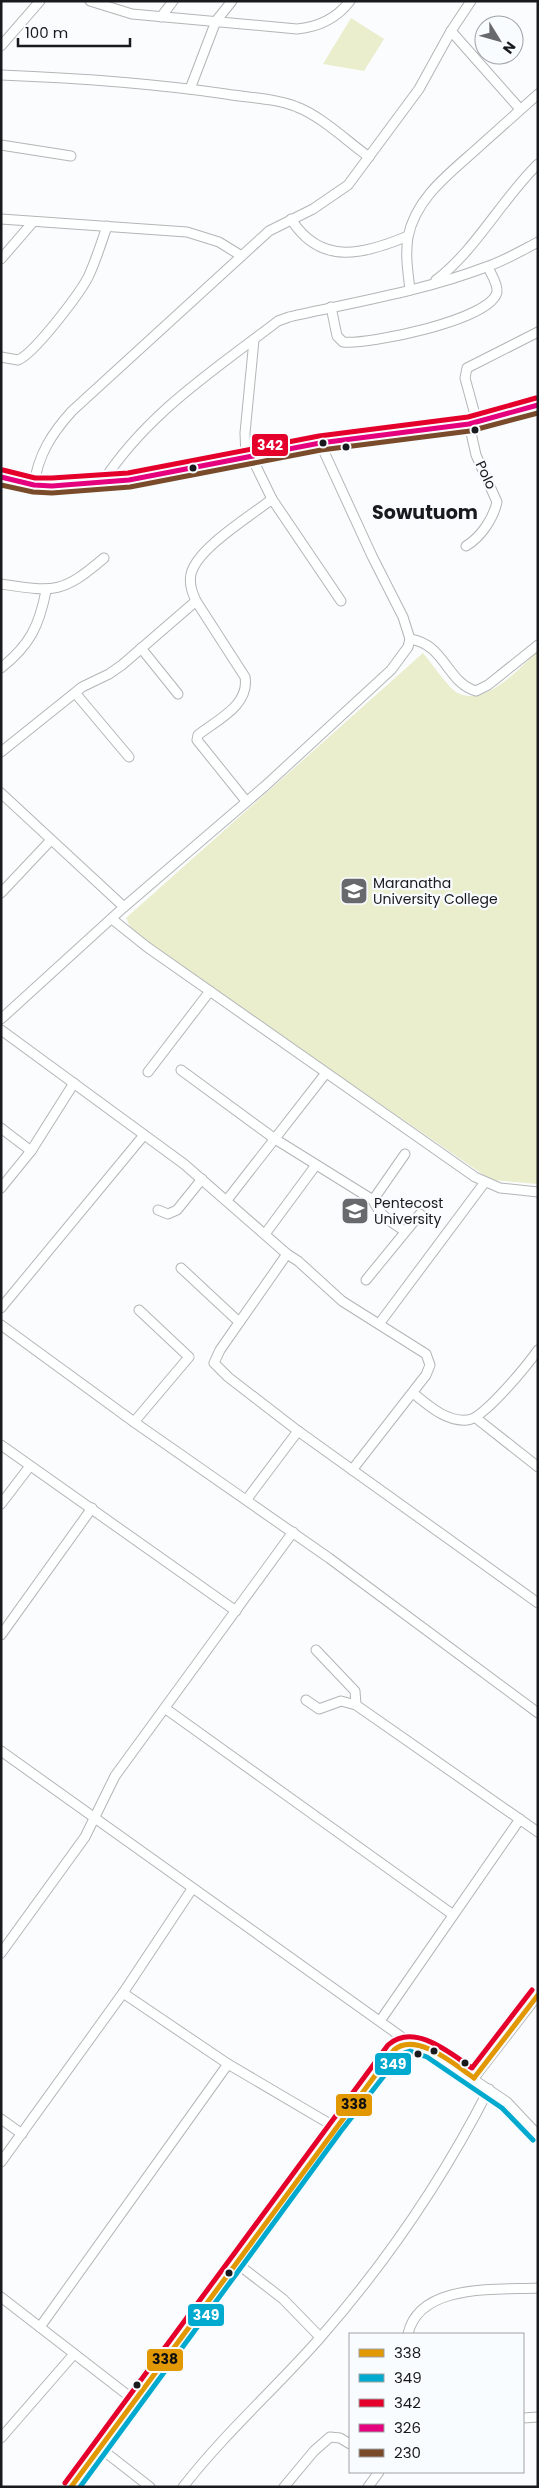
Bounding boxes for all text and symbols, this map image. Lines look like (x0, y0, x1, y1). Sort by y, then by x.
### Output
scale bar (18, 15, 130, 47)
north arrow (474, 15, 524, 65)
text: 100 m (25, 22, 68, 43)
text: N (498, 38, 521, 58)
unlabelled marker (470, 425, 480, 435)
line badge: 342 (251, 433, 289, 457)
text: 342 (257, 435, 283, 455)
unlabelled marker (318, 438, 328, 448)
unlabelled marker (341, 442, 351, 452)
street label: Polo (471, 457, 501, 493)
unlabelled marker (188, 463, 198, 473)
district label: Sowutuom (372, 499, 478, 526)
place label: Maranatha University College (373, 873, 498, 909)
school or university icon: Maranatha University College (339, 876, 369, 906)
place label: Pentecost University (374, 1193, 443, 1229)
school or university icon: Pentecost University (340, 1196, 370, 1226)
unlabelled marker (429, 2046, 439, 2056)
unlabelled marker (413, 2049, 423, 2059)
line badge: 349 (374, 2052, 412, 2076)
text: 349 (380, 2054, 406, 2074)
unlabelled marker (460, 2058, 470, 2068)
line badge: 338 (335, 2093, 373, 2117)
text: 338 (341, 2094, 367, 2114)
unlabelled marker (224, 2268, 234, 2278)
line badge: 349 (187, 2303, 225, 2327)
text: 349 (193, 2305, 219, 2325)
legend (349, 2333, 524, 2473)
text: 338 (394, 2342, 421, 2363)
line badge: 338 (146, 2348, 184, 2372)
text: 338 (152, 2349, 178, 2369)
text: 349 (394, 2367, 422, 2388)
unlabelled marker (132, 2380, 142, 2390)
text: 342 (394, 2392, 421, 2413)
text: 326 (394, 2417, 421, 2438)
text: 230 (394, 2442, 421, 2463)

